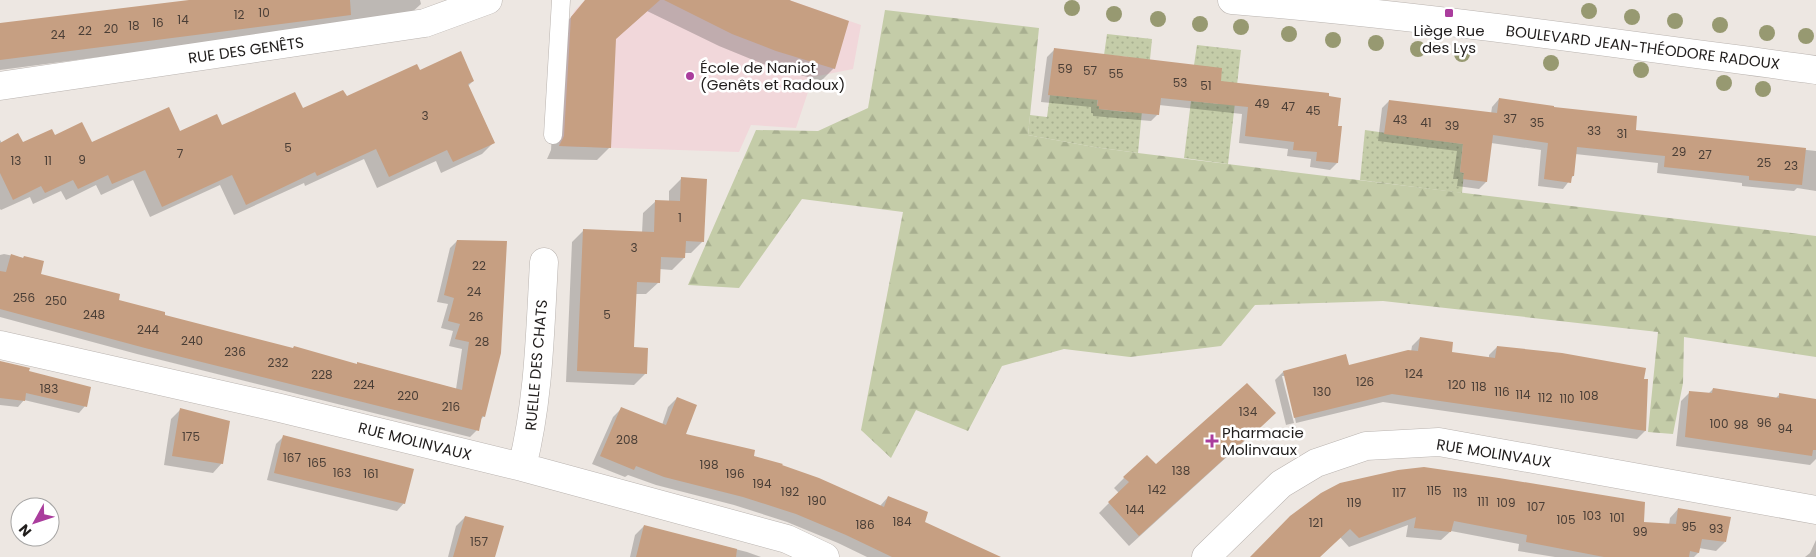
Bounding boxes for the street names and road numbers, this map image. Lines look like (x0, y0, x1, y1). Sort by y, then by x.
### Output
street label: BOULEVARD JEAN-THÉODORE RADOUX (1505, 20, 1781, 74)
street label: RUE DES GENÊTS (187, 31, 305, 69)
street label: RUELLE DES CHATS (520, 298, 552, 432)
street label: RUE MOLINVAUX (356, 417, 474, 465)
street label: RUE MOLINVAUX (1435, 434, 1553, 472)

